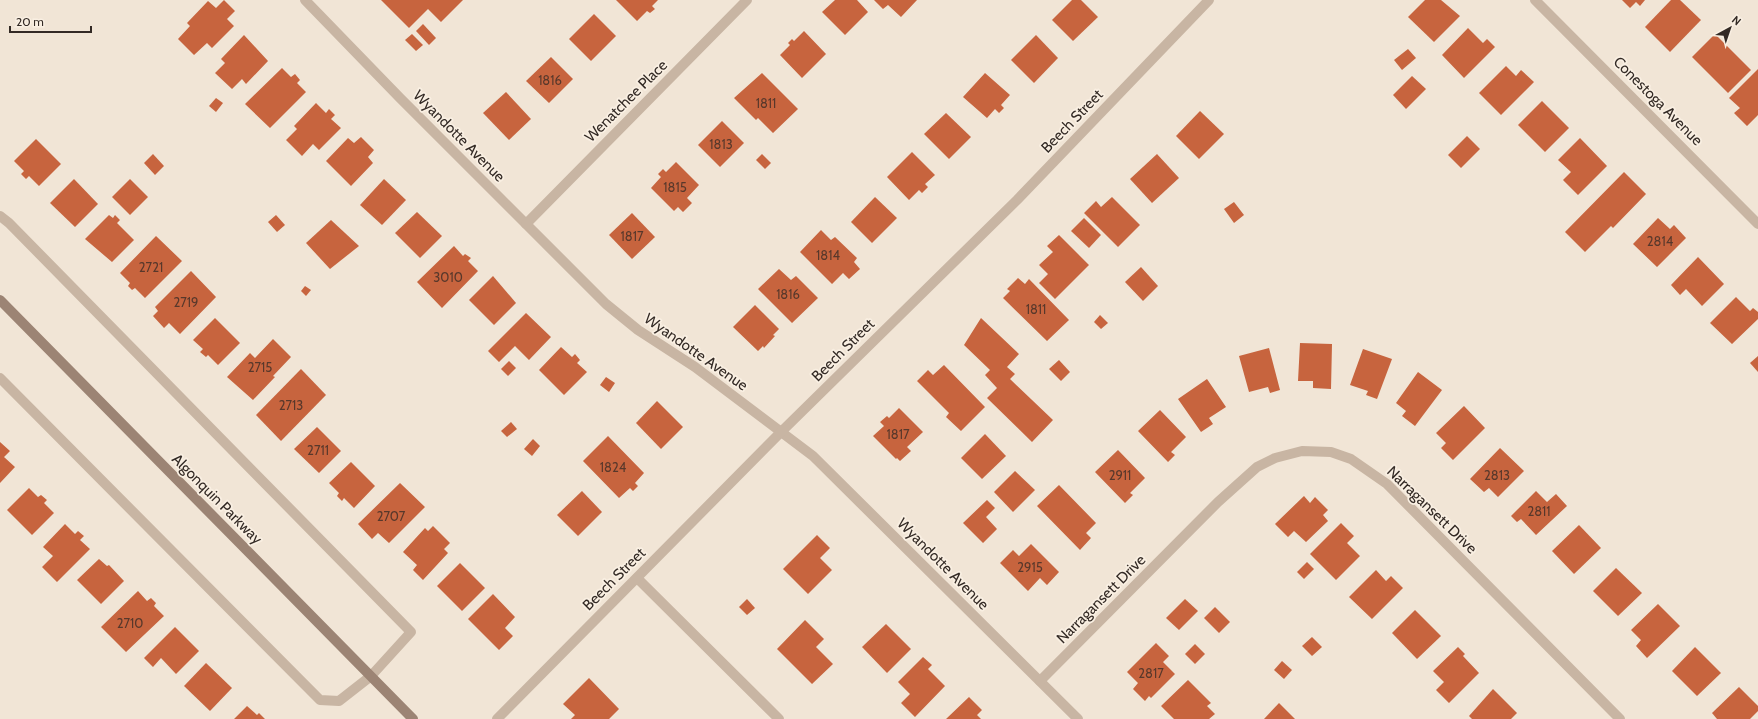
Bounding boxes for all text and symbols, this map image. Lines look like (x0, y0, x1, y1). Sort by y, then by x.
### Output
scale bar (10, 8, 91, 34)
north arrow (1710, 8, 1750, 48)
text: N (1729, 12, 1744, 28)
text: 20 m (16, 14, 44, 29)
street label: Conestoga Avenue (1610, 53, 1706, 149)
street label: Wenatchee Place (581, 56, 671, 146)
house number: 1816 (538, 72, 562, 88)
street label: Wyandotte Avenue (409, 86, 509, 186)
street label: Beech Street (1037, 86, 1107, 156)
house number: 1811 (756, 95, 776, 111)
house number: 1813 (709, 136, 733, 152)
house number: 1815 (663, 179, 687, 195)
house number: 1817 (621, 228, 644, 244)
house number: 2814 (1647, 233, 1674, 249)
house number: 1814 (816, 247, 840, 263)
house number: 2721 (139, 259, 163, 275)
house number: 3010 (433, 269, 463, 285)
house number: 1816 (776, 286, 800, 302)
house number: 2719 (174, 294, 198, 310)
house number: 1811 (1026, 301, 1046, 317)
street label: Wyandotte Avenue (641, 310, 752, 395)
street label: Beech Street (808, 315, 878, 385)
house number: 2715 (248, 359, 272, 375)
house number: 2713 (279, 397, 303, 413)
house number: 1817 (887, 426, 910, 442)
house number: 2711 (307, 442, 329, 458)
street label: Algonquin Parkway (168, 450, 266, 548)
house number: 1824 (600, 459, 627, 475)
street label: Narragansett Drive (1383, 462, 1481, 558)
house number: 2911 (1109, 467, 1131, 483)
house number: 2813 (1484, 467, 1510, 483)
house number: 2811 (1527, 503, 1551, 519)
house number: 2707 (377, 508, 406, 524)
street label: Wyandotte Avenue (893, 514, 993, 614)
street label: Beech Street (579, 544, 649, 614)
street label: Narragansett Drive (1053, 551, 1149, 647)
house number: 2915 (1017, 559, 1043, 575)
house number: 2710 (117, 615, 143, 631)
house number: 2817 (1138, 665, 1164, 681)

